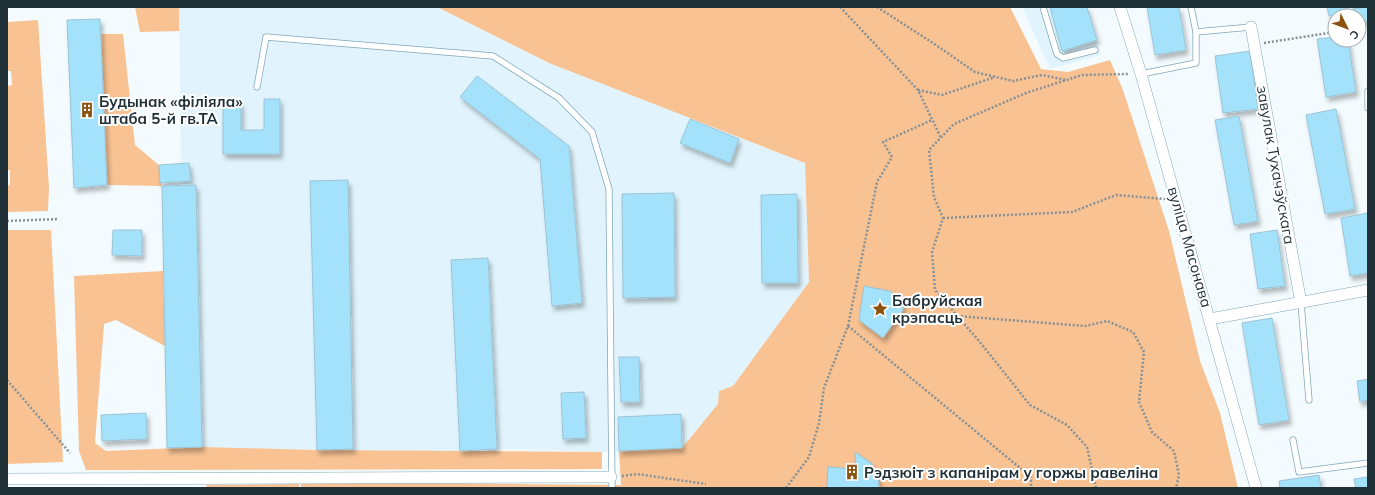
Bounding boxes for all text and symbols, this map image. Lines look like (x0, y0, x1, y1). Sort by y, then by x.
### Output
north arrow (1327, 8, 1367, 48)
text: С (1346, 27, 1362, 43)
street label: завулак Тухачэўскага (1253, 84, 1299, 246)
place label: Будынак «філіяла» штаба 5-й гв.ТА (99, 92, 243, 128)
building icon: Будынак «філіяла» штаба 5-й гв.ТА (78, 101, 96, 119)
street label: вуліца Масонава (1164, 184, 1216, 310)
place label: Бабруйская крэпасць (892, 291, 982, 327)
place icon: Бабруйская крэпасць (871, 300, 889, 318)
building icon: Рэдзюіт з капанірам у горжы равеліна (843, 463, 861, 481)
place label: Рэдзюіт з капанірам у горжы равеліна (864, 463, 1158, 482)

